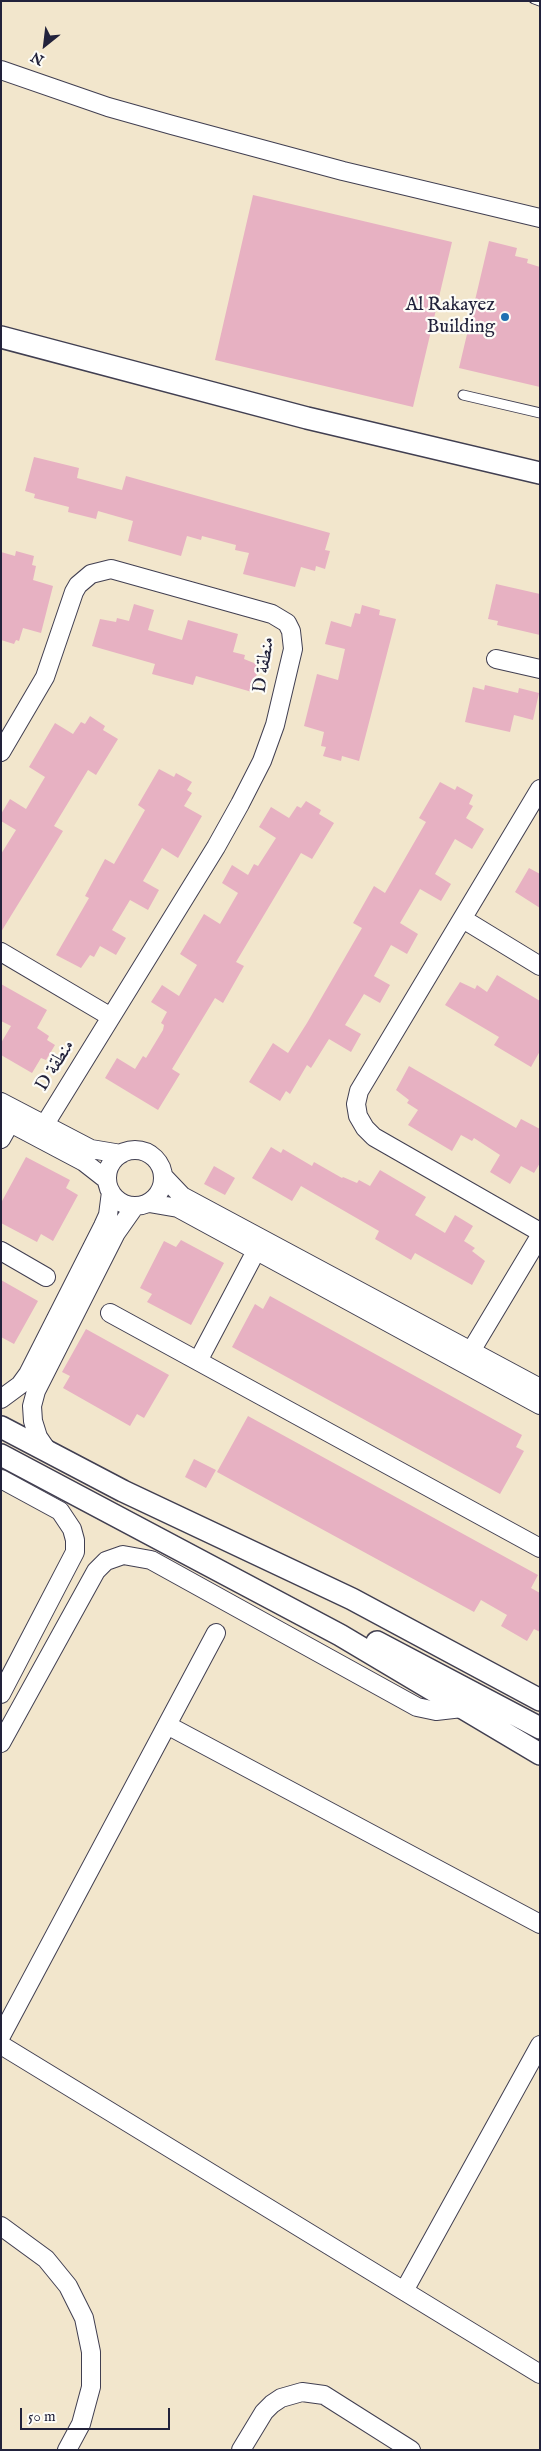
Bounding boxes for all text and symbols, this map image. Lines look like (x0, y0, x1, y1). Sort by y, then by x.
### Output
north arrow (20, 20, 70, 70)
text: N (28, 47, 47, 69)
place label: Al Rakayez Building (405, 295, 495, 339)
marker: Al Rakayez Building (499, 311, 511, 323)
street label: D منطقة (249, 635, 281, 695)
street label: D منطقة (31, 1036, 81, 1096)
scale bar (22, 2398, 172, 2430)
text: 50 m (28, 2407, 56, 2426)

